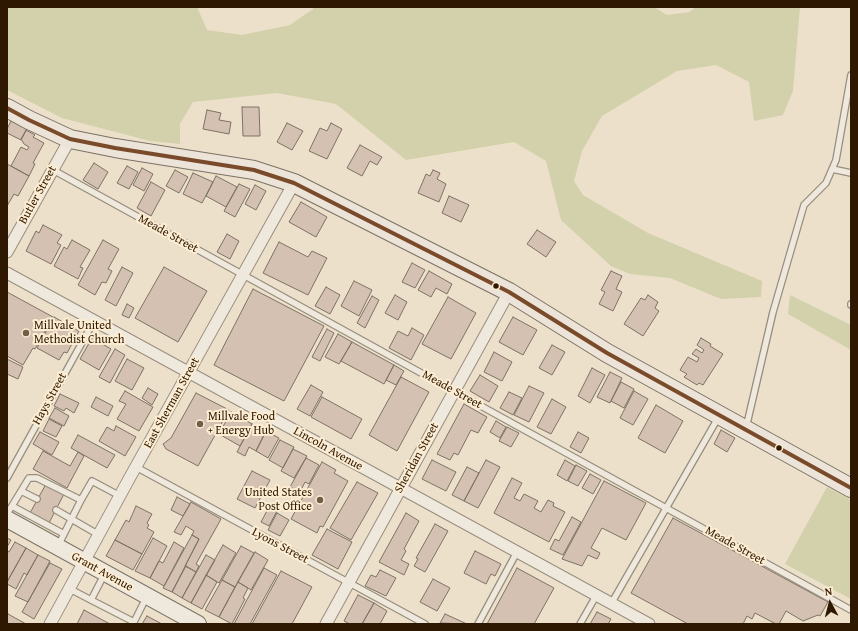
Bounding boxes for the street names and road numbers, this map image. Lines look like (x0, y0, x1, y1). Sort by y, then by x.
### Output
street label: Butler Street (16, 163, 60, 227)
street label: Meade Street (136, 212, 200, 256)
street label: East Sherman Street (141, 355, 203, 451)
street label: Meade Street (420, 368, 484, 412)
street label: Hays Street (30, 370, 70, 428)
street label: Sheridan Street (392, 420, 442, 496)
street label: Lincoln Avenue (291, 424, 365, 474)
street label: Meade Street (703, 524, 767, 568)
street label: Lyons Street (249, 525, 311, 567)
street label: Grant Avenue (69, 549, 135, 595)

